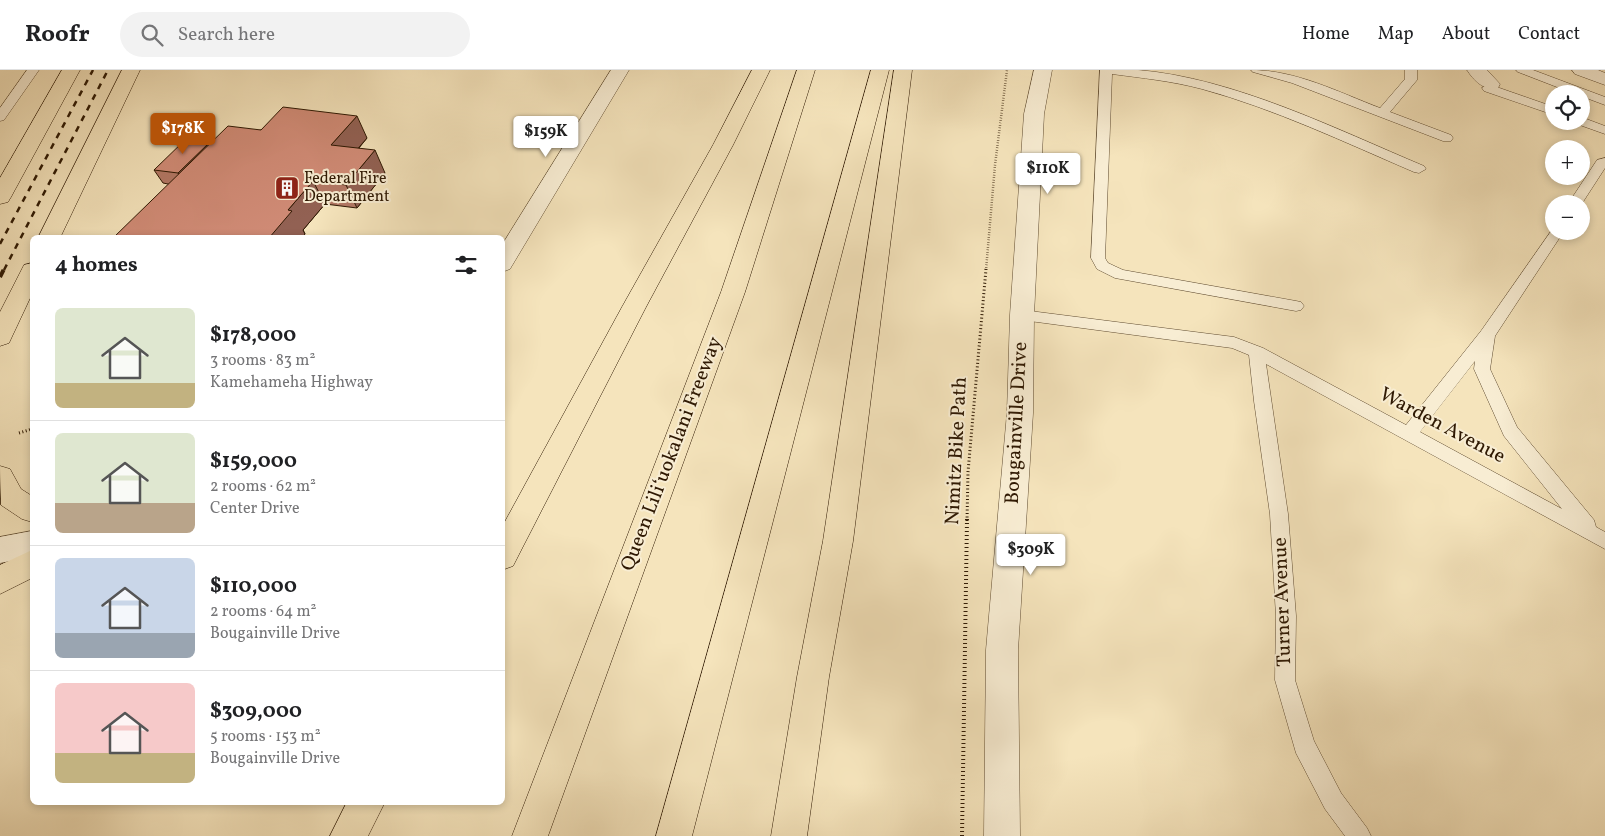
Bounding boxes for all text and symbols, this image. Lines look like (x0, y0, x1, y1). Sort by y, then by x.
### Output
search box (120, 12, 470, 57)
text: Roofr (25, 18, 90, 52)
icon: search (138, 21, 166, 49)
text: Search here (178, 22, 275, 48)
text: Home (1302, 22, 1350, 47)
text: Map (1378, 22, 1414, 47)
text: About (1442, 22, 1490, 47)
text: Contact (1518, 22, 1580, 47)
map controls (1545, 85, 1590, 240)
button: locate (1545, 85, 1590, 130)
pin: $178K (148, 112, 218, 155)
pin: $159K (511, 116, 581, 158)
text: $178K (161, 118, 205, 140)
text: $159K (524, 121, 568, 143)
button: + (1545, 140, 1590, 185)
pin: $110K (1013, 152, 1083, 195)
text: $110K (1026, 158, 1070, 180)
place label: Federal Fire Department (304, 168, 390, 208)
building icon: Federal Fire Department (274, 175, 300, 201)
button: − (1545, 195, 1590, 240)
text: 4 homes (55, 251, 138, 280)
icon: filters (452, 251, 480, 279)
text: $178,000 (210, 321, 296, 350)
icon: home (95, 328, 155, 388)
street label: Queen Liliʻuokalani Freeway (614, 333, 730, 575)
street label: Bougainville Drive (999, 341, 1035, 505)
text: 3 rooms · 83 m² (210, 350, 315, 372)
text: Kamehameha Highway (210, 372, 373, 394)
street label: Nimitz Bike Path (939, 376, 975, 526)
street label: Warden Avenue (1374, 381, 1510, 471)
text: $159,000 (210, 447, 297, 476)
icon: home (95, 453, 155, 513)
text: 2 rooms · 62 m² (210, 476, 316, 498)
text: Center Drive (210, 498, 300, 520)
pin: $309K (996, 534, 1066, 576)
street label: Turner Avenue (1267, 537, 1299, 667)
text: $309K (1007, 539, 1055, 561)
text: $110,000 (210, 572, 297, 601)
icon: home (95, 578, 155, 638)
text: 2 rooms · 64 m² (210, 601, 317, 623)
text: Bougainville Drive (210, 623, 340, 645)
text: $309,000 (210, 697, 302, 726)
icon: home (95, 703, 155, 763)
text: 5 rooms · 153 m² (210, 726, 321, 748)
text: Bougainville Drive (210, 748, 340, 770)

